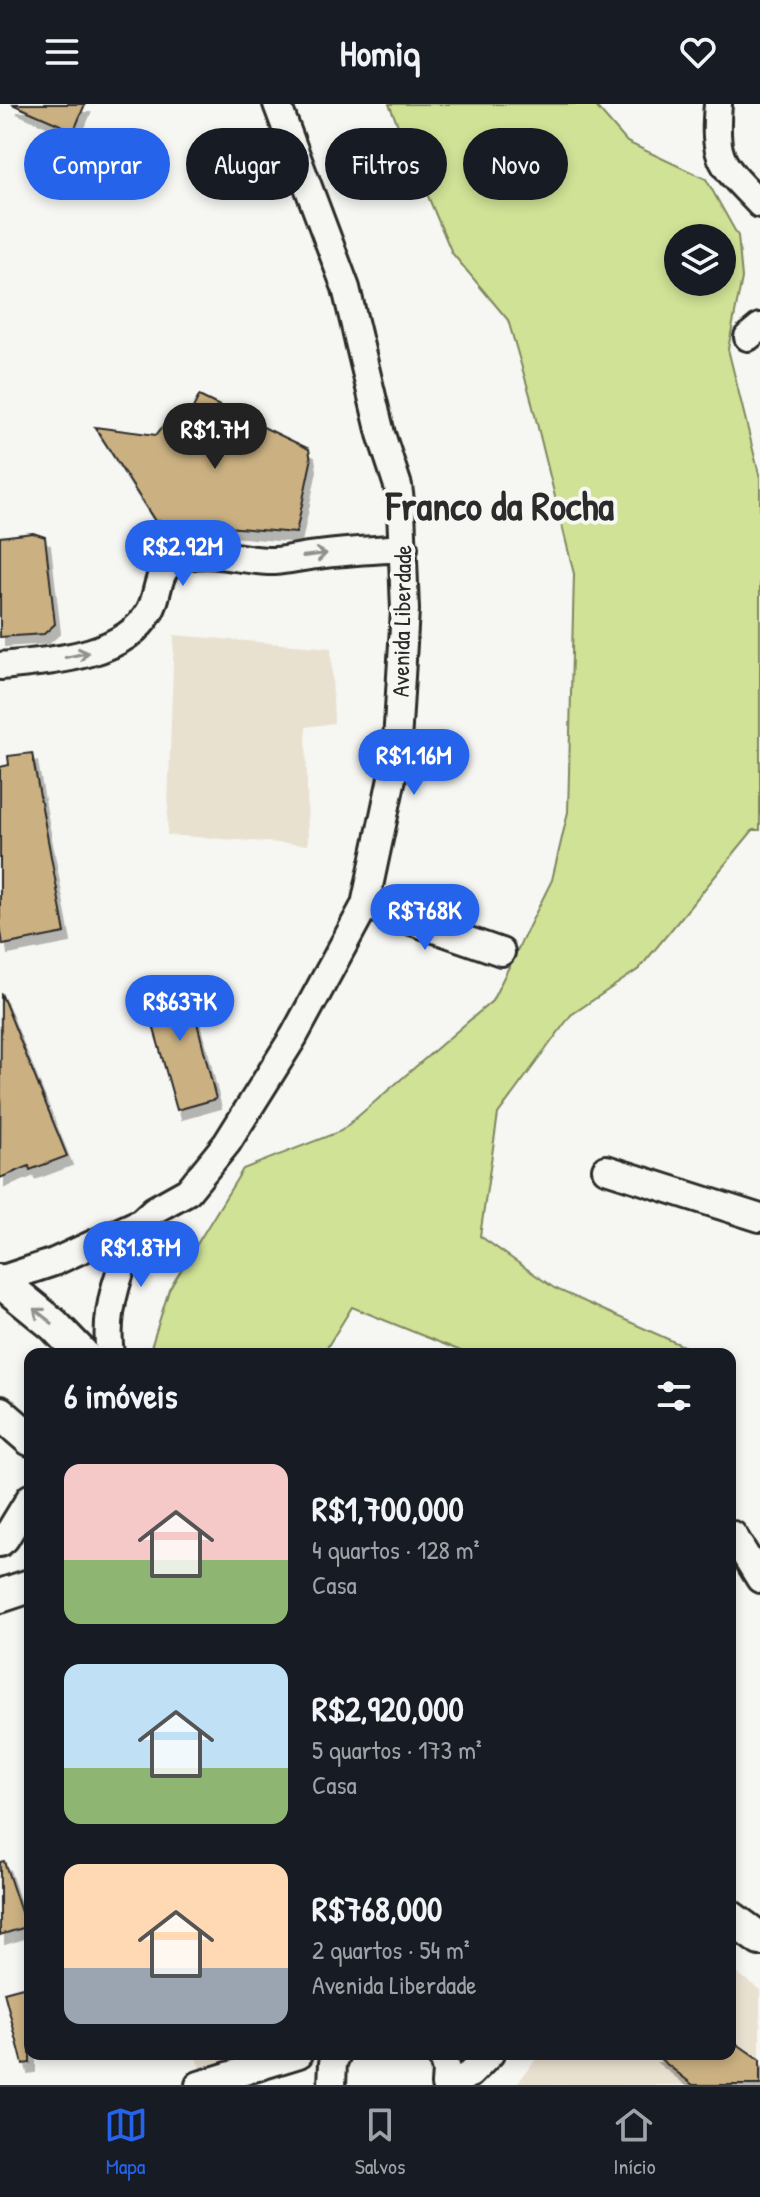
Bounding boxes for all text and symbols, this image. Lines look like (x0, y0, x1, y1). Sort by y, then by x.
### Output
text: Homiq (340, 28, 420, 77)
icon: menu (40, 30, 84, 74)
icon: heart (676, 30, 720, 74)
chip: Comprar (24, 128, 170, 200)
chip: Alugar (186, 128, 309, 200)
chip: Filtros (325, 128, 447, 200)
chip: Novo (463, 128, 568, 200)
map controls (664, 224, 736, 296)
button: layers (664, 224, 736, 296)
pin: R$1.7M (150, 403, 280, 471)
text: R$1.7M (181, 411, 249, 446)
district label: Franco da Rocha (385, 478, 614, 532)
pin: R$2.92M (109, 520, 257, 588)
text: R$2.92M (143, 528, 223, 563)
street label: Avenida Liberdade (384, 544, 418, 697)
one-way arrow (301, 548, 328, 563)
one-way arrow (64, 647, 89, 662)
pin: R$1.16M (340, 729, 488, 797)
text: R$1.16M (376, 737, 452, 772)
pin: R$768K (360, 884, 490, 952)
text: R$768K (388, 892, 462, 927)
pin: R$637K (115, 975, 245, 1043)
text: R$637K (143, 983, 217, 1018)
pin: R$1.87M (67, 1221, 215, 1289)
text: R$1.87M (101, 1229, 181, 1264)
one-way arrow (33, 1307, 54, 1325)
text: 6 imóveis (64, 1373, 178, 1419)
icon: filters (652, 1374, 696, 1418)
text: R$1,700,000 (312, 1486, 464, 1532)
icon: home (128, 1496, 224, 1592)
text: 4 quartos · 128 m² (312, 1532, 479, 1567)
text: Casa (312, 1567, 357, 1602)
text: R$2,920,000 (312, 1686, 464, 1732)
icon: home (128, 1696, 224, 1792)
text: 5 quartos · 173 m² (312, 1732, 482, 1767)
text: Casa (312, 1767, 357, 1802)
text: R$768,000 (312, 1886, 442, 1932)
icon: home (128, 1896, 224, 1992)
text: 2 quartos · 54 m² (312, 1932, 470, 1967)
text: Avenida Liberdade (312, 1967, 477, 2002)
tab: Mapa (104, 2103, 148, 2181)
tab: Salvos (355, 2103, 405, 2181)
tab: Início (612, 2103, 656, 2181)

